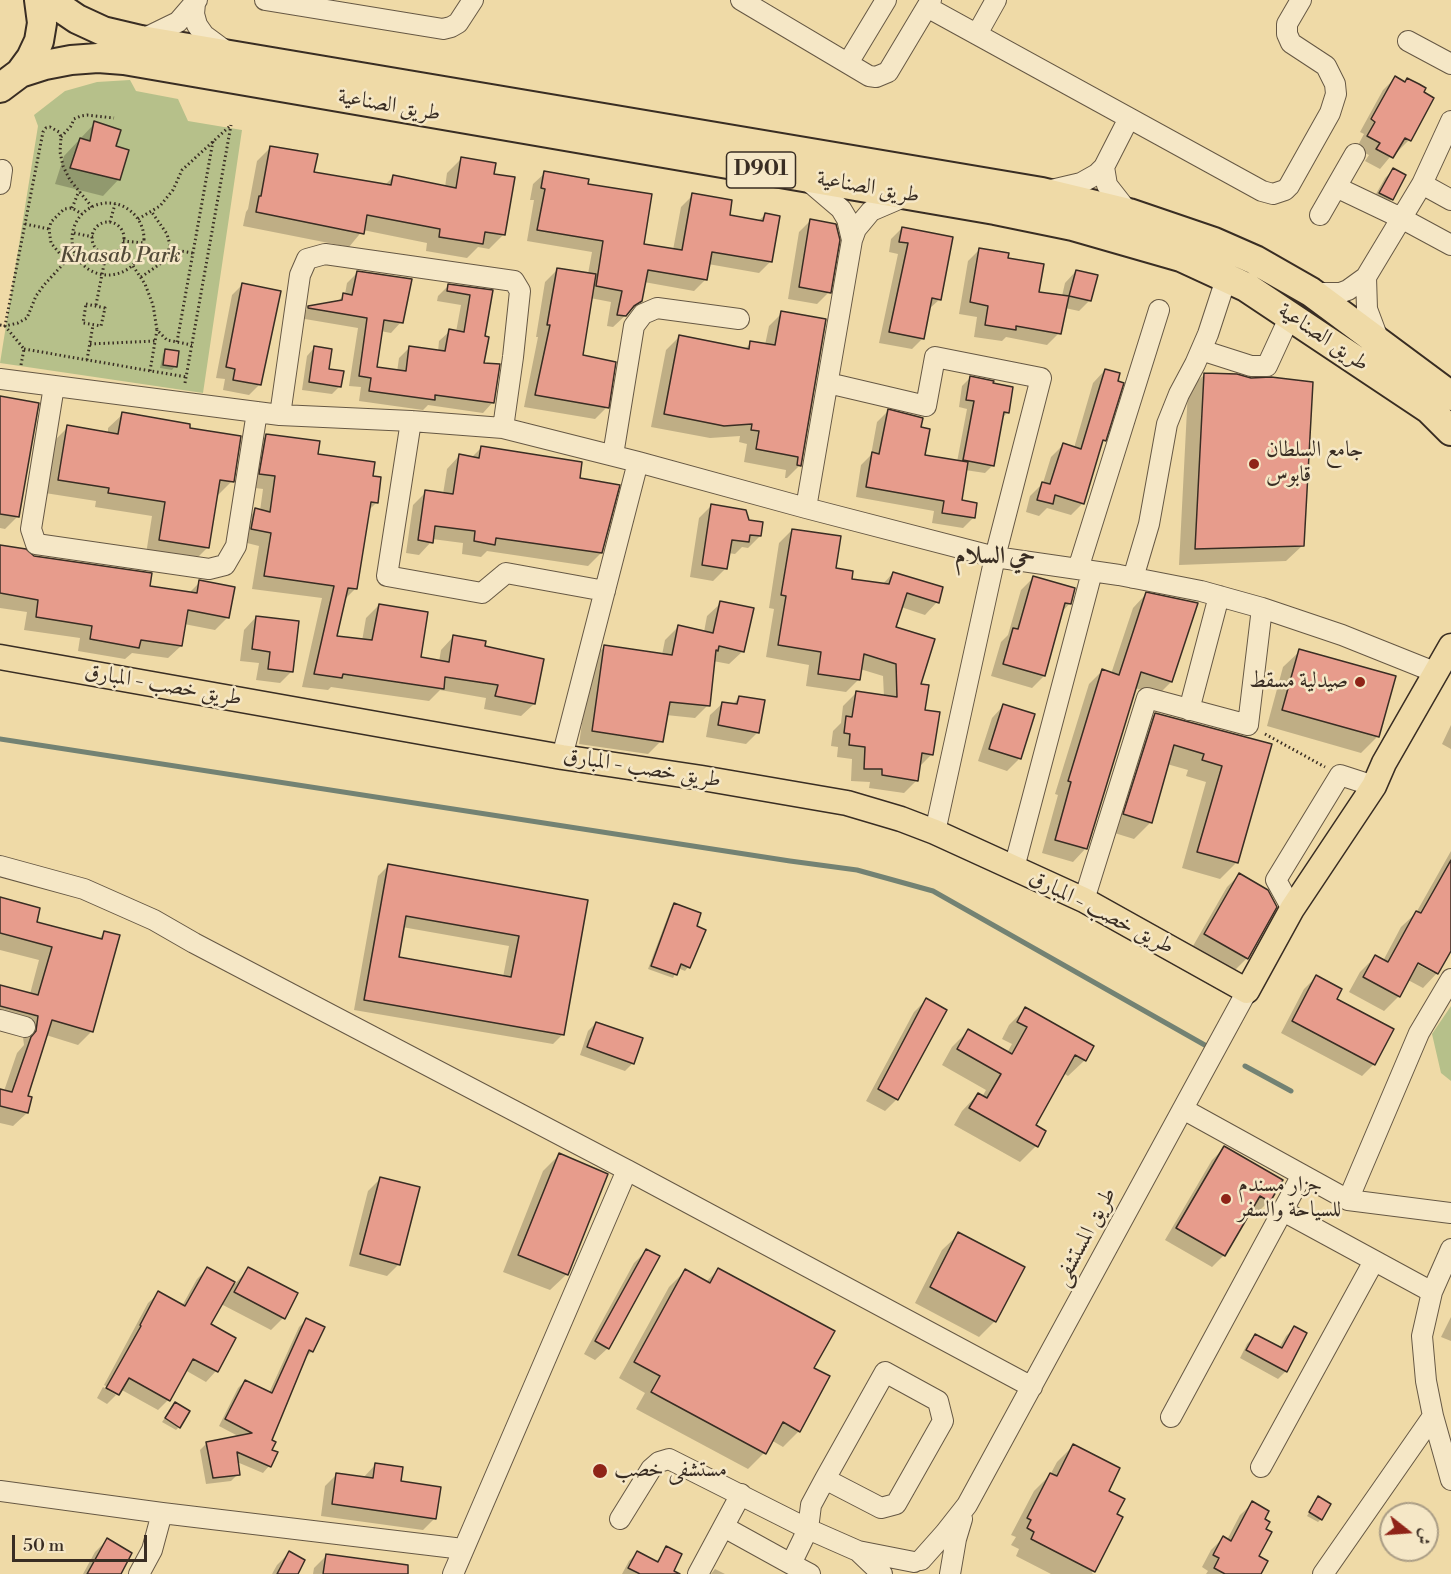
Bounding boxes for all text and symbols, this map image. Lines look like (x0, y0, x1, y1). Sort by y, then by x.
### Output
street label: طريق الصناعية (336, 84, 442, 128)
road number: D901 (726, 152, 795, 188)
street label: طريق الصناعية (815, 166, 921, 210)
park label: Khasab Park (59, 244, 181, 270)
street label: طريق الصناعية (1273, 298, 1373, 378)
place label: جامع السلطان قابوس (1266, 438, 1364, 490)
marker: جامع السلطان قابوس (1247, 457, 1261, 471)
district label: حي السلام (955, 543, 1035, 571)
street label: طريق خصب - المبارق (82, 659, 244, 713)
place label: صيدلية مسقط (1249, 669, 1348, 695)
marker: صيدلية مسقط (1353, 675, 1367, 689)
street label: طريق خصب - المبارق (561, 744, 723, 794)
street label: طريق خصب - المبارق (1024, 865, 1178, 961)
place label: جزار مسندم للسياحة والسفر (1238, 1173, 1341, 1224)
street label: طريق المستشفى (1049, 1183, 1123, 1291)
marker: جزار مسندم للسياحة والسفر (1219, 1192, 1233, 1206)
place label: مستشفى خصب (614, 1458, 727, 1484)
marker: مستشفى خصب (591, 1462, 609, 1480)
north arrow (1379, 1502, 1439, 1562)
scale bar (15, 1523, 150, 1561)
text: ش (1412, 1526, 1436, 1547)
text: 50 m (23, 1534, 64, 1557)

